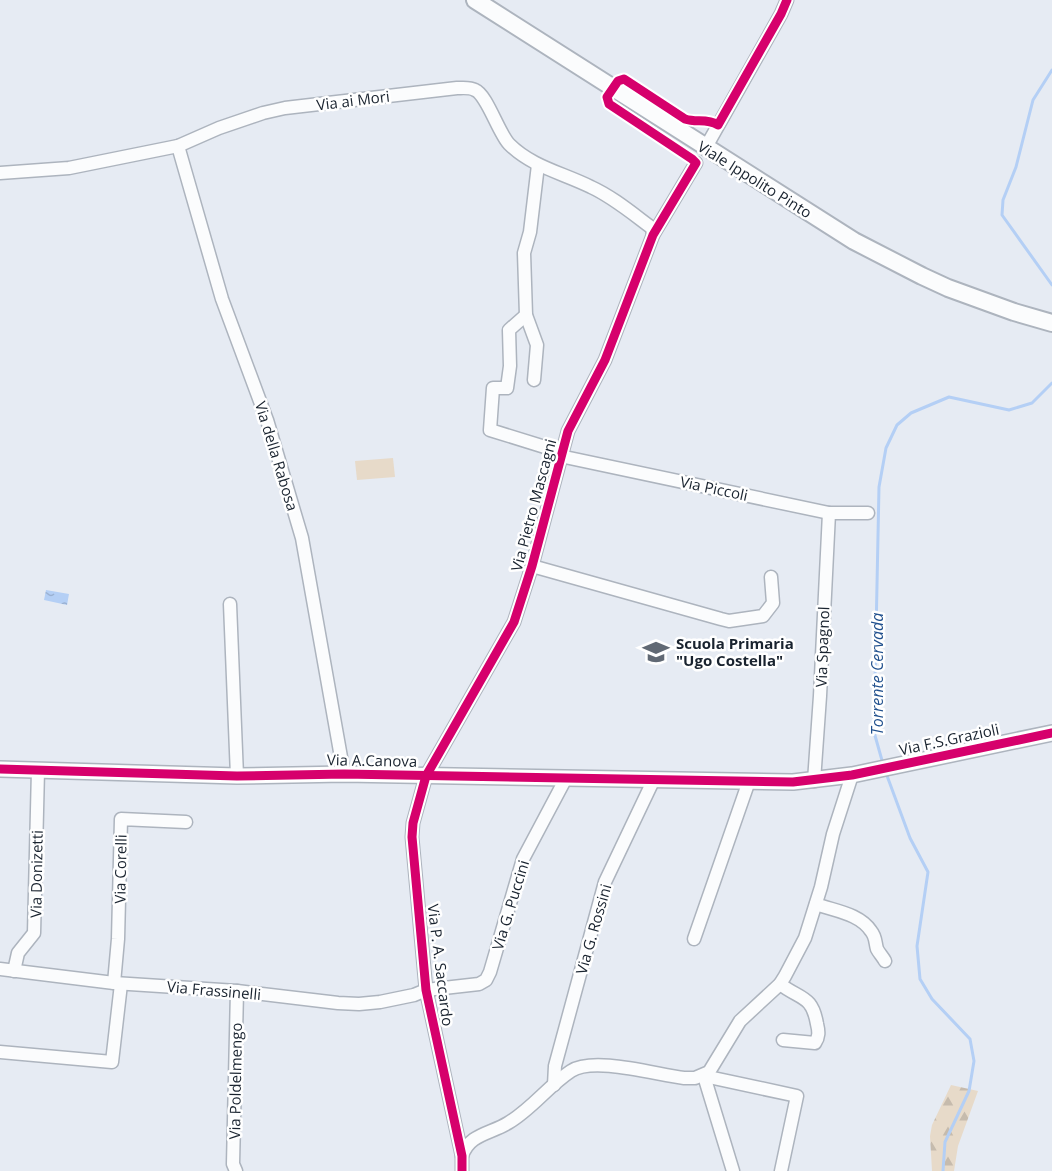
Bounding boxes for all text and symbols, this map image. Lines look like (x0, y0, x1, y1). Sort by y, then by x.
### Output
street label: Via ai Mori (315, 86, 391, 114)
street label: Viale Ippolito Pinto (694, 136, 816, 222)
street label: Via della Rabosa (251, 399, 303, 513)
street label: Via Pietro Mascagni (506, 437, 560, 573)
street label: Via Piccoli (678, 471, 750, 505)
street label: Via Spagnol (811, 606, 833, 688)
water label: Torrente Cervada (866, 613, 888, 735)
place label: Scuola Primaria "Ugo Costella" (676, 633, 794, 670)
school or university icon: Scuola Primaria "Ugo Costella" (641, 637, 671, 667)
street label: Via F.S.Grazioli (897, 719, 1001, 759)
street label: Via A.Canova (327, 749, 417, 771)
street label: Via Donizetti (25, 830, 47, 918)
street label: Via Corelli (109, 834, 131, 904)
street label: Via G. Puccini (487, 858, 533, 952)
street label: Via G. Rossini (571, 882, 615, 976)
street label: Via P. A. Saccardo (424, 903, 458, 1027)
street label: Via Frassinelli (166, 976, 262, 1004)
street label: Via Poldelmengo (224, 1022, 246, 1140)

